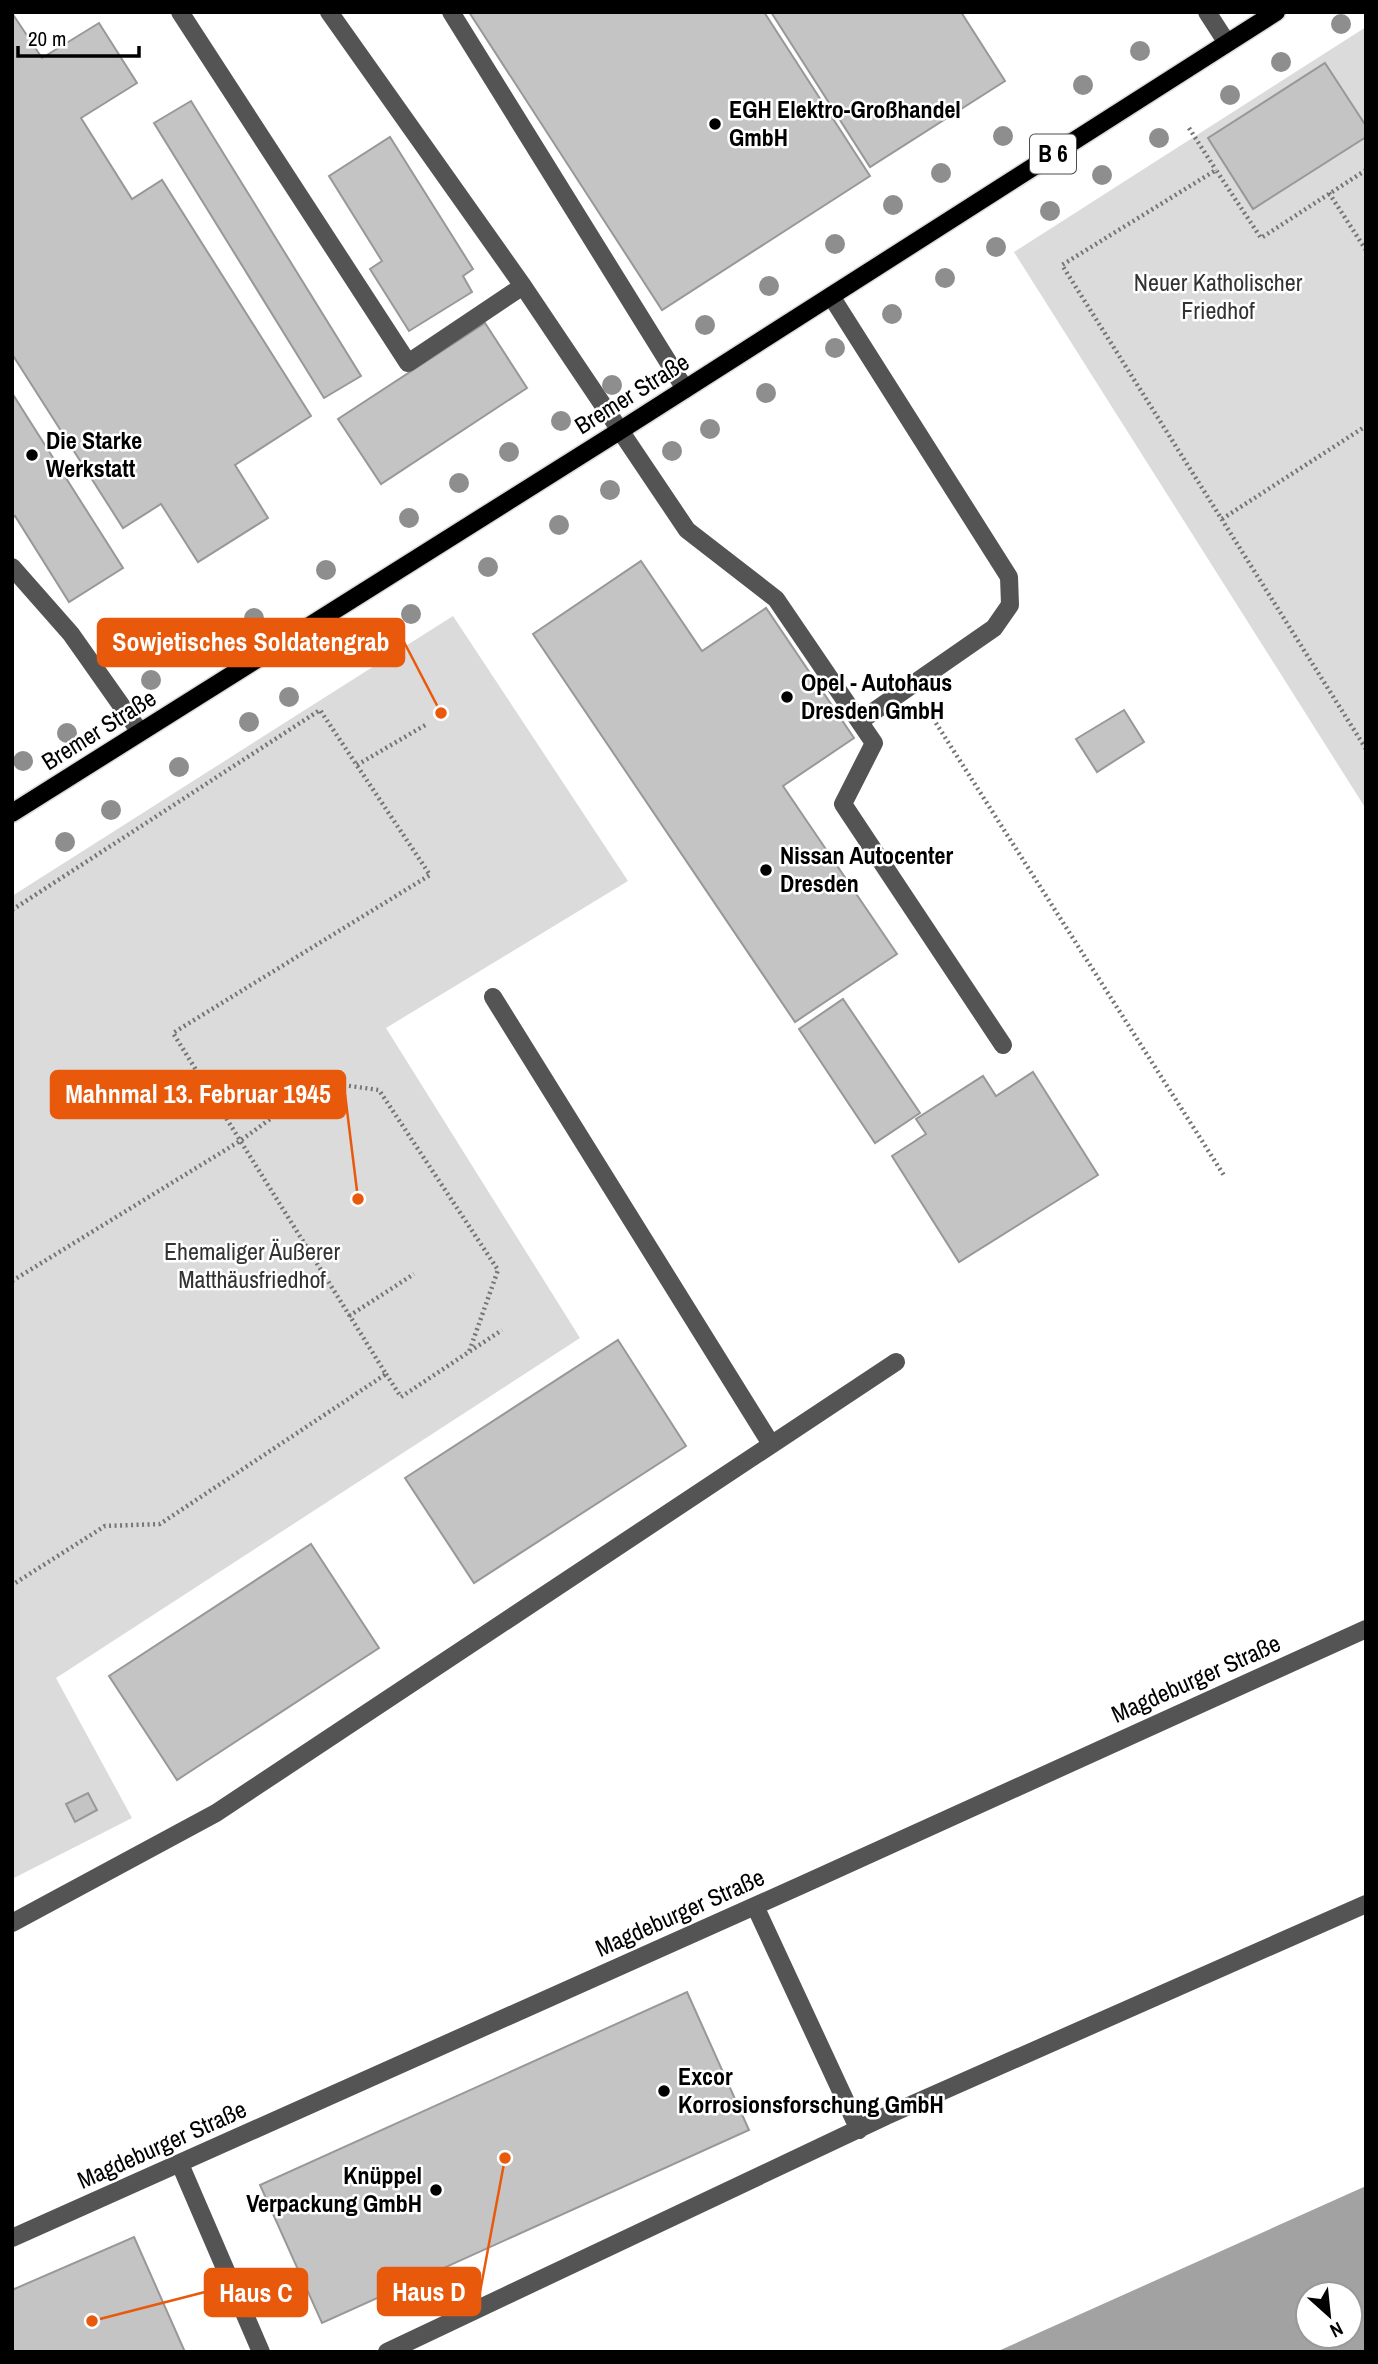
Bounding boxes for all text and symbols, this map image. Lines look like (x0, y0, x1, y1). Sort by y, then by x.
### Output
scale bar (18, 14, 138, 58)
text: 20 m (28, 24, 66, 53)
place label: EGH Elektro-Großhandel GmbH (729, 93, 961, 153)
marker: EGH Elektro-Großhandel GmbH (707, 116, 723, 132)
road number: B 6 (1030, 134, 1076, 174)
park label: Neuer Katholischer Friedhof (1134, 266, 1303, 326)
street label: Bremer Straße (568, 345, 695, 441)
place label: Die Starke Werkstatt (46, 424, 142, 484)
marker: Die Starke Werkstatt (24, 447, 40, 463)
callout: Sowjetisches Soldatengrab (98, 619, 404, 666)
text: Sowjetisches Soldatengrab (112, 624, 390, 659)
place label: Opel - Autohaus Dresden GmbH (801, 666, 952, 726)
street label: Bremer Straße (35, 681, 162, 777)
marker: Opel - Autohaus Dresden GmbH (779, 689, 795, 705)
place label: Nissan Autocenter Dresden (780, 839, 954, 899)
marker: Nissan Autocenter Dresden (758, 862, 774, 878)
callout: Mahnmal 13. Februar 1945 (51, 1071, 345, 1118)
text: Mahnmal 13. Februar 1945 (65, 1076, 331, 1111)
park label: Ehemaliger Äußerer Matthäusfriedhof (164, 1235, 340, 1295)
street label: Magdeburger Straße (1106, 1627, 1285, 1730)
street label: Magdeburger Straße (590, 1861, 769, 1964)
place label: Excor Korrosionsforschung GmbH (678, 2060, 944, 2120)
marker: Excor Korrosionsforschung GmbH (656, 2083, 672, 2099)
street label: Magdeburger Straße (72, 2093, 251, 2196)
place label: Knüppel Verpackung GmbH (246, 2159, 422, 2219)
marker: Knüppel Verpackung GmbH (428, 2182, 444, 2198)
callout: Haus D (378, 2268, 480, 2315)
callout: Haus C (205, 2269, 307, 2316)
text: Haus D (392, 2274, 466, 2309)
text: Haus C (219, 2275, 293, 2310)
north arrow (1294, 2280, 1364, 2350)
text: N (1326, 2316, 1348, 2344)

